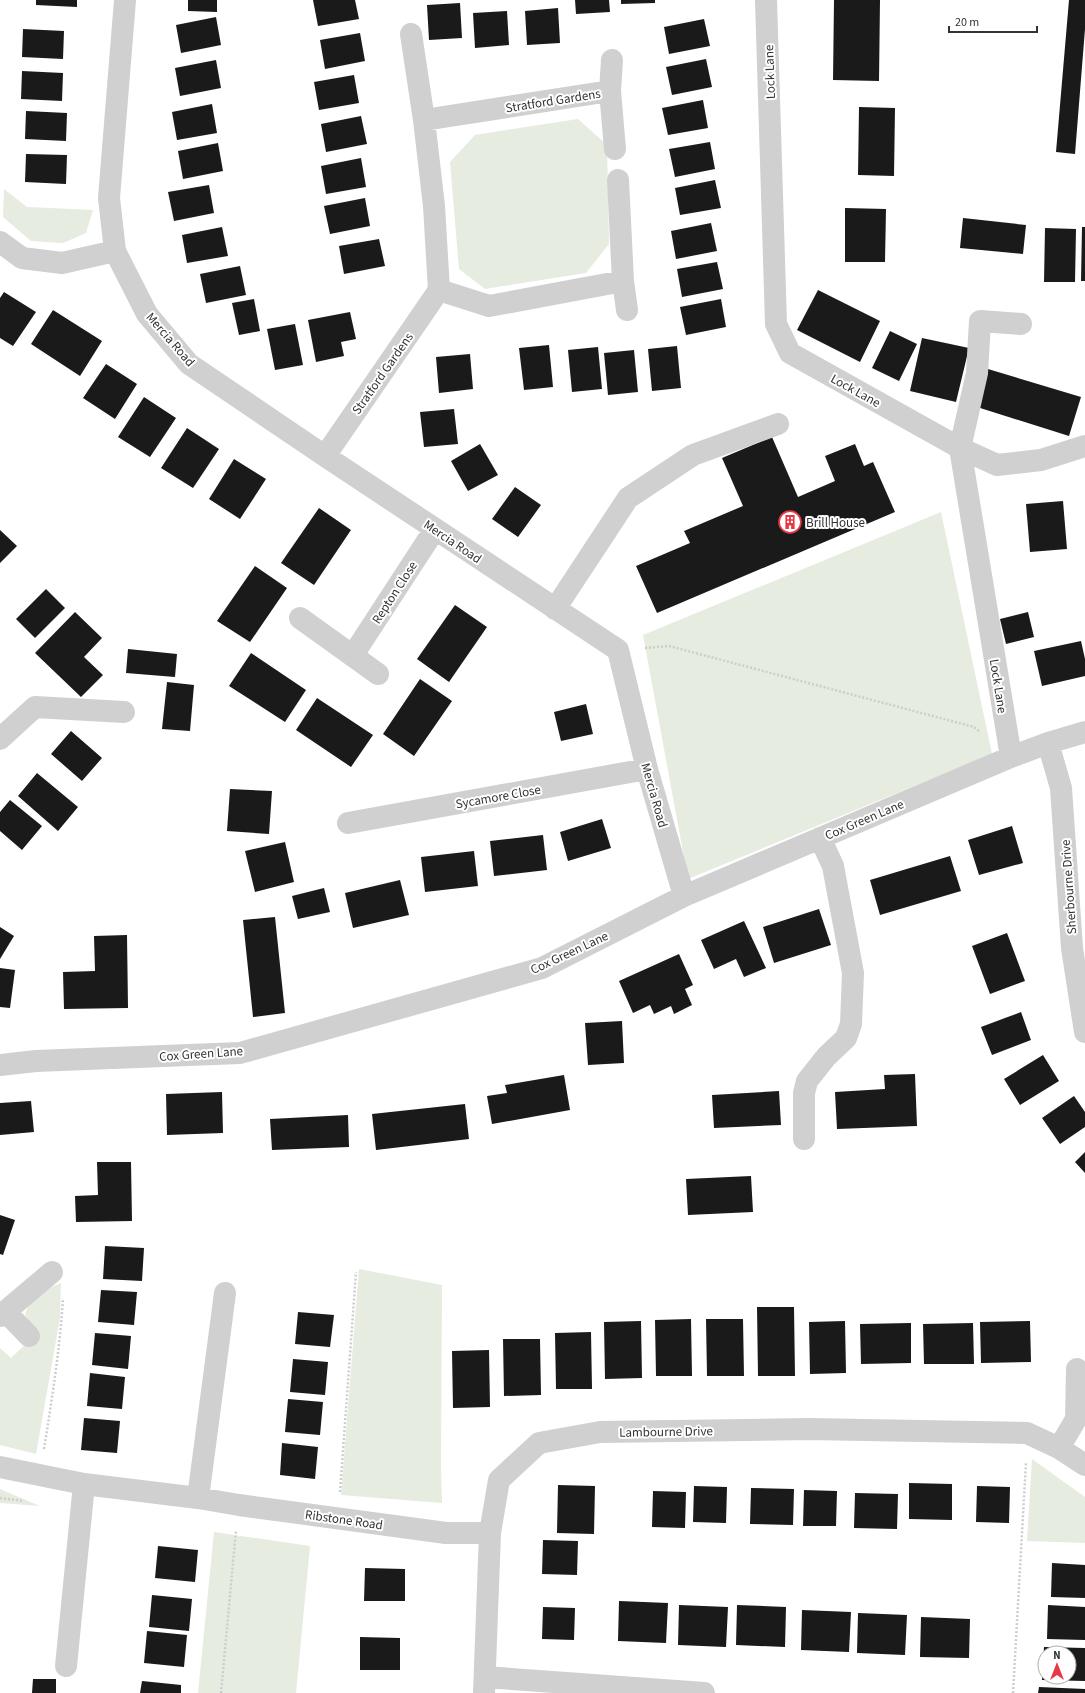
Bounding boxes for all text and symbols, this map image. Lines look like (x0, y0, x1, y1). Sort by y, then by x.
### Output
scale bar (949, 8, 1037, 34)
text: 20 m (955, 14, 979, 31)
street label: Lock Lane (760, 44, 780, 100)
street label: Stratford Gardens (504, 85, 603, 117)
street label: Mercia Road (142, 309, 199, 371)
street label: Stratford Gardens (348, 329, 418, 418)
street label: Lock Lane (827, 370, 884, 412)
building icon: Brill House (777, 509, 803, 535)
place label: Brill House (806, 514, 865, 532)
street label: Mercia Road (420, 516, 485, 568)
street label: Repton Close (368, 558, 422, 627)
street label: Lock Lane (985, 658, 1011, 715)
street label: Mercia Road (636, 761, 672, 830)
street label: Sycamore Close (454, 781, 542, 813)
street label: Cox Green Lane (822, 795, 907, 845)
street label: Sherbourne Drive (1057, 839, 1081, 935)
street label: Cox Green Lane (528, 927, 611, 979)
street label: Cox Green Lane (158, 1042, 244, 1066)
street label: Lambourne Drive (619, 1422, 713, 1442)
street label: Ribstone Road (304, 1506, 384, 1534)
north arrow (1037, 1645, 1077, 1685)
text: N (1053, 1648, 1061, 1663)

